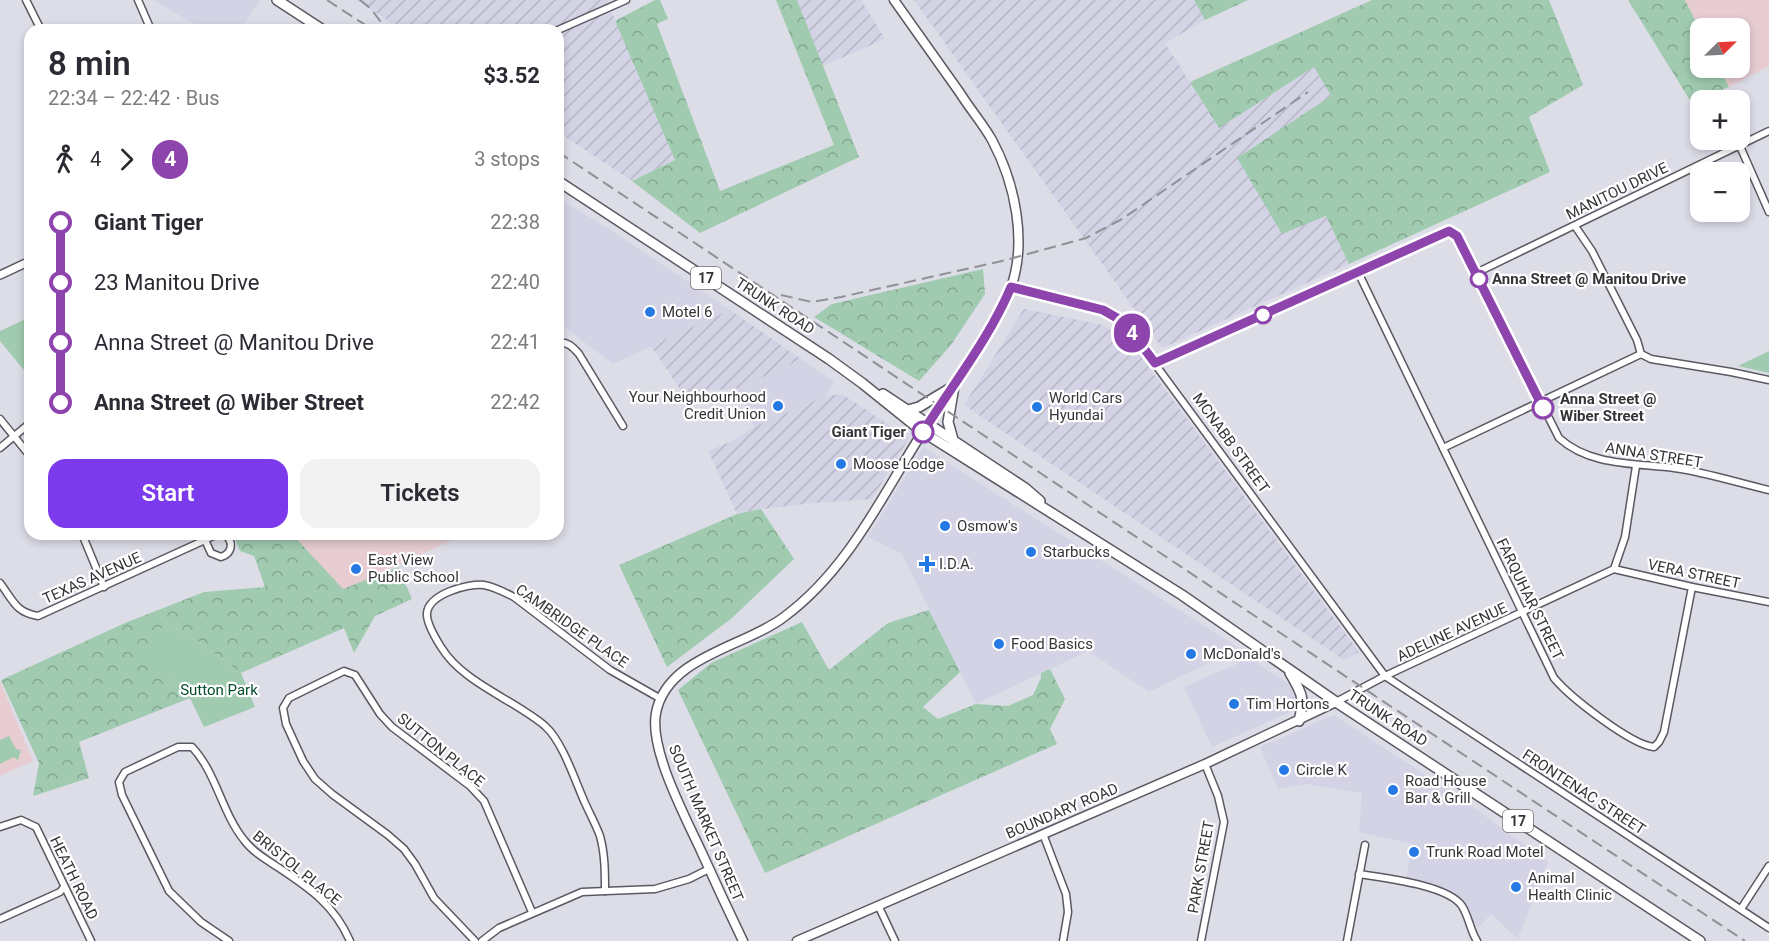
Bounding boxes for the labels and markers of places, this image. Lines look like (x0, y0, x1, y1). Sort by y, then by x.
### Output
marker: Anna Street @ Manitou Drive (1470, 270, 1488, 288)
place label: Anna Street @ Manitou Drive (1492, 270, 1686, 288)
place label: Motel 6 (662, 303, 712, 321)
marker: Motel 6 (643, 305, 657, 319)
unlabelled marker (1254, 306, 1272, 324)
place label: Your Neighbourhood Credit Union (629, 388, 766, 423)
place label: World Cars Hyundai (1049, 389, 1122, 424)
place label: Anna Street @ Wiber Street (1560, 390, 1657, 425)
marker: Anna Street @ Wiber Street (1532, 397, 1554, 419)
marker: Your Neighbourhood Credit Union (771, 399, 785, 413)
marker: World Cars Hyundai (1030, 400, 1044, 414)
marker: Giant Tiger (912, 421, 934, 443)
place label: Giant Tiger (832, 423, 907, 441)
place label: Moose Lodge (853, 455, 944, 473)
marker: Moose Lodge (834, 457, 848, 471)
place label: Osmow's (957, 517, 1018, 535)
marker: Osmow's (938, 519, 952, 533)
place label: Starbucks (1043, 543, 1110, 561)
marker: Starbucks (1024, 545, 1038, 559)
place label: East View Public School (368, 551, 459, 586)
place label: I.D.A. (939, 555, 974, 573)
marker: I.D.A. (920, 557, 934, 571)
marker: East View Public School (349, 562, 363, 576)
place label: Food Basics (1011, 635, 1093, 653)
marker: Food Basics (992, 637, 1006, 651)
place label: McDonald's (1203, 645, 1281, 663)
marker: McDonald's (1184, 647, 1198, 661)
place label: Tim Hortons (1246, 695, 1330, 713)
marker: Tim Hortons (1227, 697, 1241, 711)
place label: Circle K (1296, 761, 1348, 779)
marker: Circle K (1277, 763, 1291, 777)
place label: Road House Bar & Grill (1405, 772, 1486, 807)
marker: Road House Bar & Grill (1386, 783, 1400, 797)
place label: Trunk Road Motel (1426, 843, 1544, 861)
marker: Trunk Road Motel (1407, 845, 1421, 859)
place label: Animal Health Clinic (1528, 869, 1612, 904)
marker: Animal Health Clinic (1509, 880, 1523, 894)

